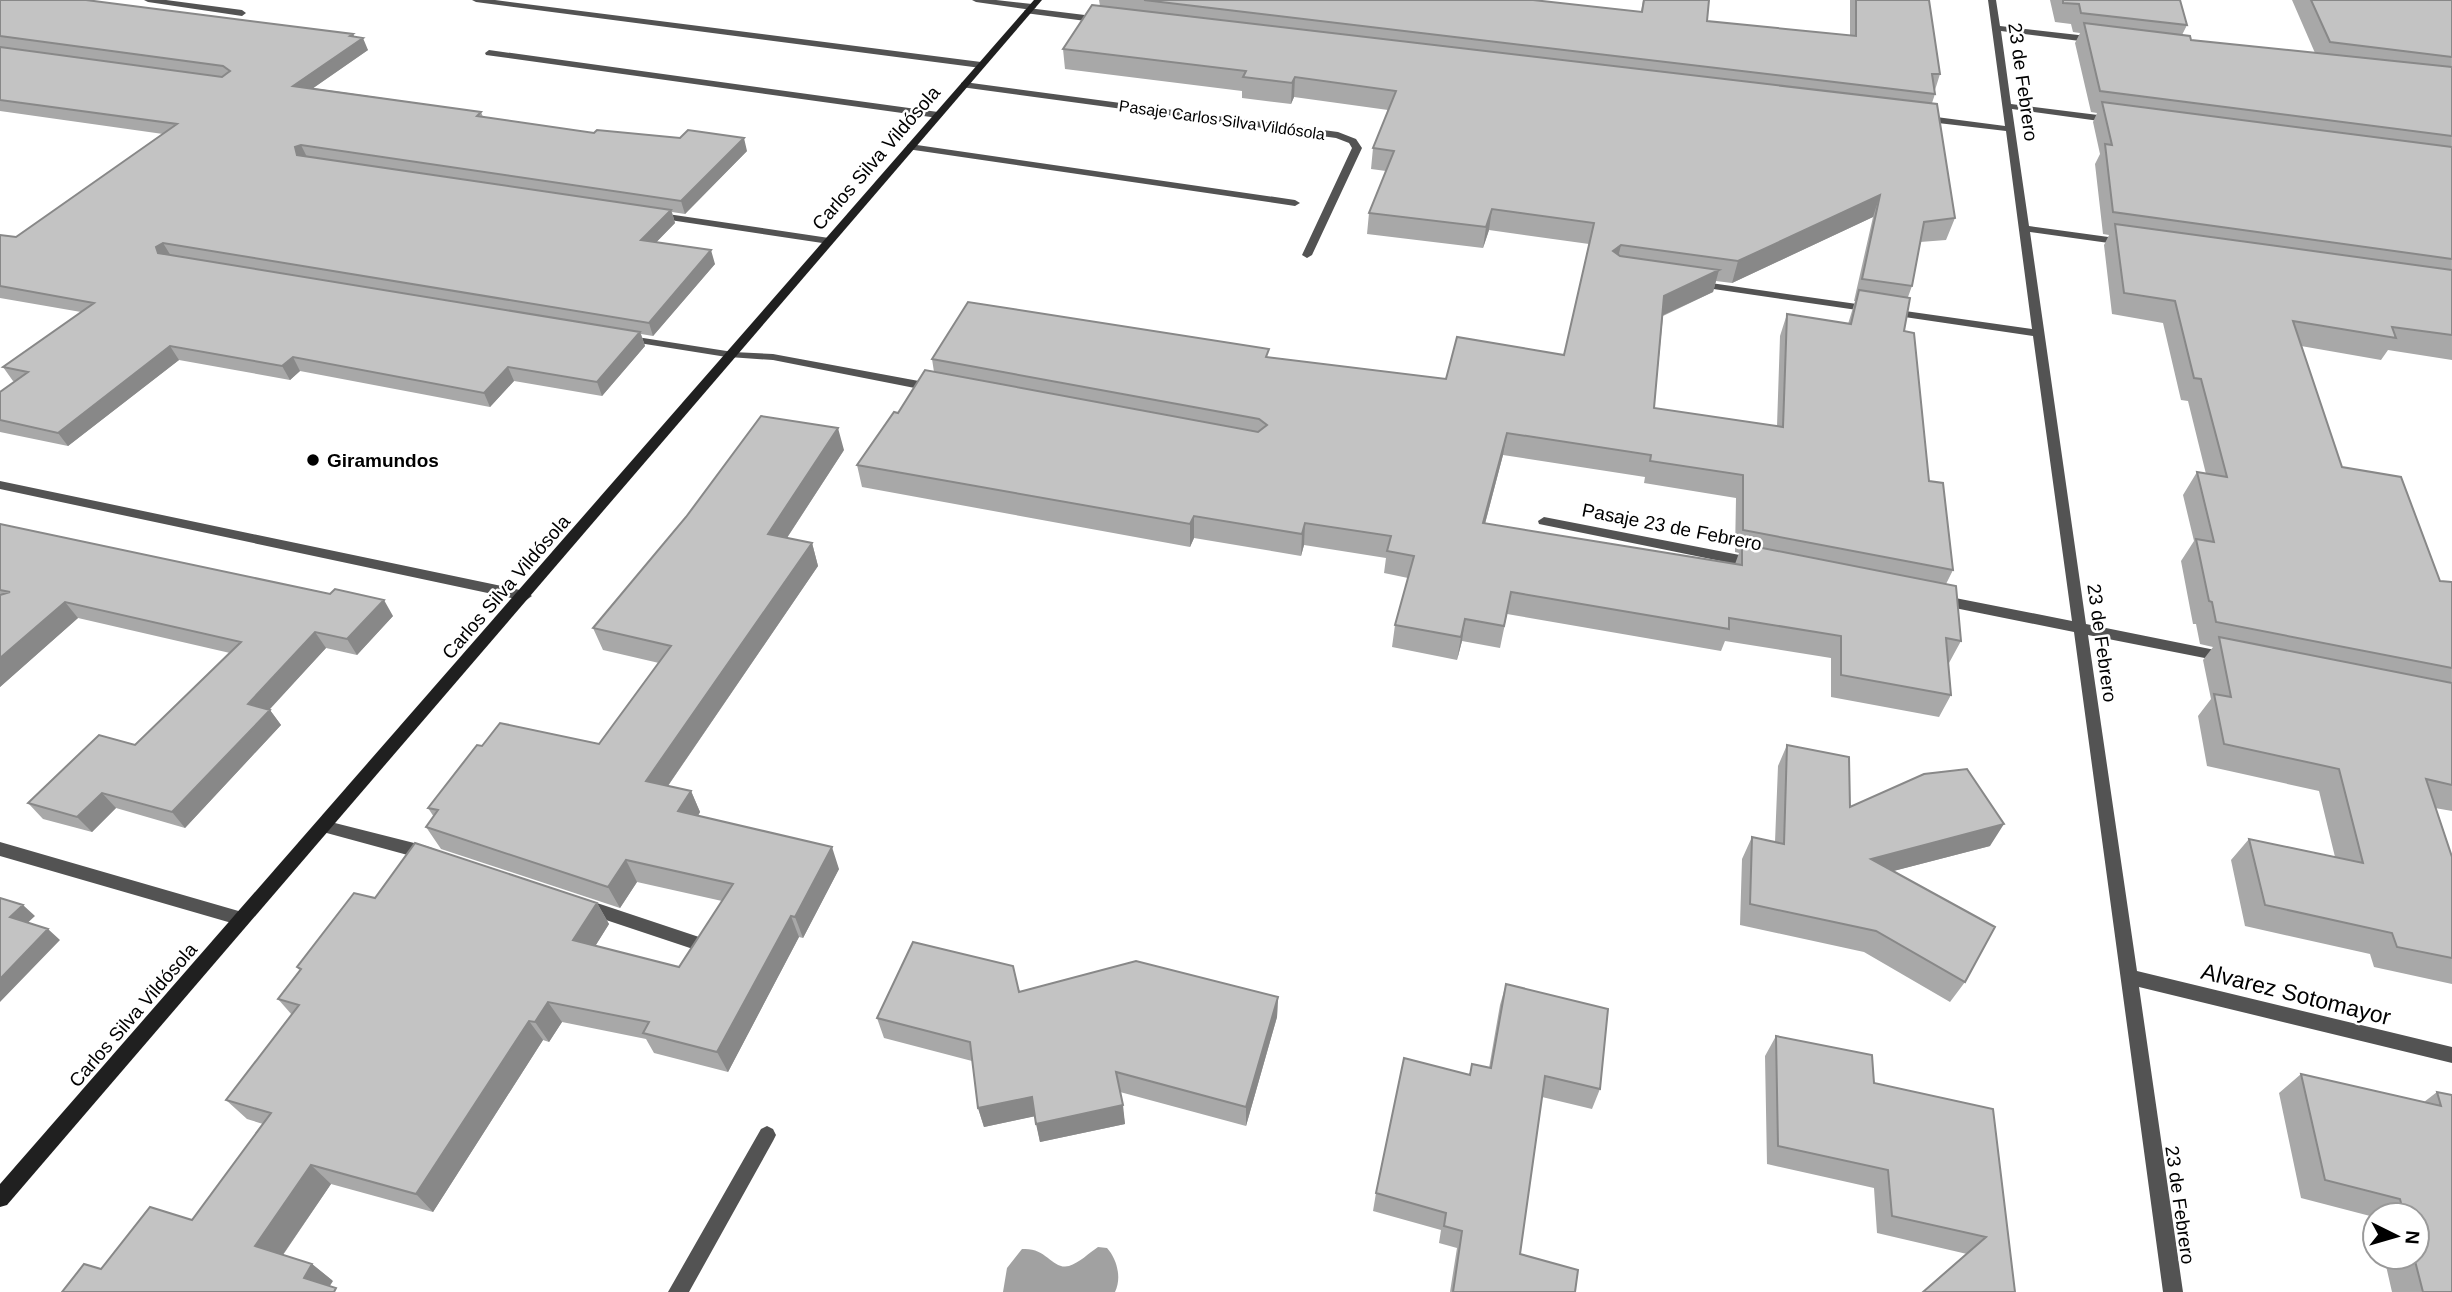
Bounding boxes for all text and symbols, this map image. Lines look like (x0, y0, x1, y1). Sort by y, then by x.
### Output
street label: 23 de Febrero (2004, 21, 2042, 143)
street label: Carlos Silva Vildósola (808, 82, 944, 234)
street label: Pasaje Carlos Silva Vildósola (1118, 97, 1326, 143)
place label: Giramundos (327, 450, 439, 471)
marker: Giramundos (305, 452, 321, 468)
street label: Pasaje 23 de Febrero (1580, 499, 1764, 555)
street label: Carlos Silva Vildósola (438, 511, 574, 663)
street label: 23 de Febrero (2083, 582, 2121, 704)
street label: Carlos Silva Vildósola (65, 939, 201, 1091)
street label: Alvarez Sotomayor (2199, 958, 2394, 1030)
street label: 23 de Febrero (2161, 1144, 2199, 1266)
north arrow (2361, 1201, 2431, 1271)
text: N (2401, 1230, 2423, 1245)

